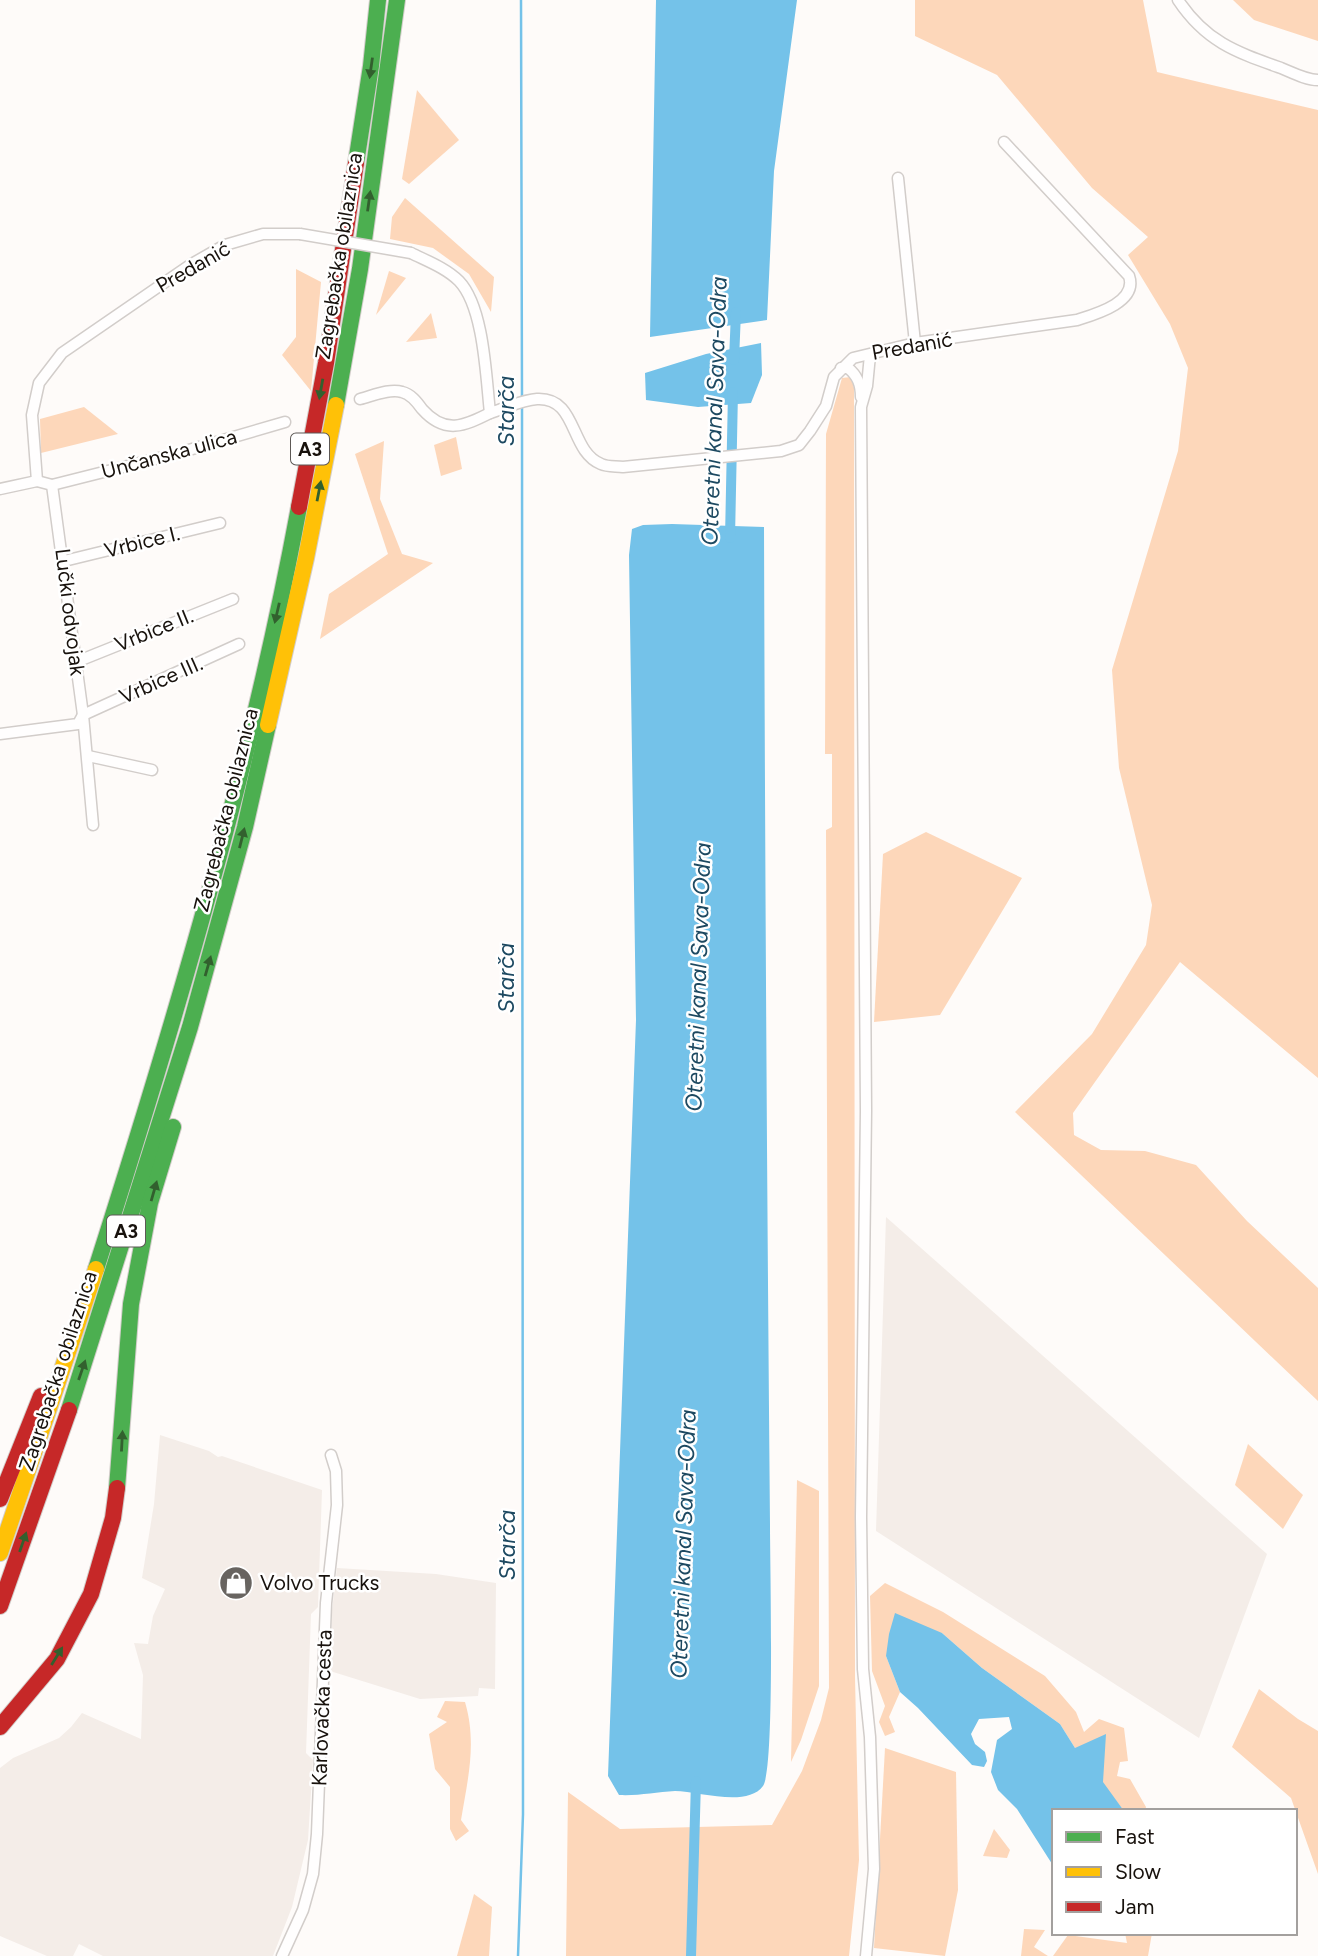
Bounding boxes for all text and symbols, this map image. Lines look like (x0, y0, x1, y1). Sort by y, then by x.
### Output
one-way arrow (365, 57, 376, 79)
street label: Zagrebačka obilaznica (310, 151, 367, 361)
one-way arrow (364, 190, 375, 212)
street label: Predanić (151, 235, 234, 298)
water label: Oteretni kanal Sava-Odra (695, 276, 733, 546)
street label: Predanić (870, 326, 954, 365)
water label: Starča (492, 376, 520, 446)
one-way arrow (315, 379, 326, 401)
street label: Unčanska ulica (98, 423, 239, 484)
road number: A3 (291, 433, 329, 464)
one-way arrow (314, 480, 325, 502)
street label: Vrbice I. (102, 520, 182, 563)
street label: Lučki odvojak (50, 547, 91, 678)
street label: Vrbice II. (111, 602, 197, 657)
one-way arrow (271, 602, 282, 624)
street label: Vrbice III. (115, 650, 206, 709)
street label: Zagrebačka obilaznica (188, 705, 263, 914)
one-way arrow (237, 827, 248, 849)
water label: Oteretni kanal Sava-Odra (679, 842, 717, 1112)
water label: Starča (492, 943, 520, 1013)
one-way arrow (203, 955, 213, 976)
one-way arrow (149, 1180, 159, 1201)
road number: A3 (107, 1216, 145, 1246)
street label: Zagrebačka obilaznica (13, 1268, 102, 1474)
one-way arrow (77, 1360, 88, 1381)
water label: Oteretni kanal Sava-Odra (664, 1409, 702, 1679)
one-way arrow (117, 1429, 128, 1451)
water label: Starča (493, 1510, 521, 1580)
one-way arrow (18, 1531, 29, 1552)
shop icon: Volvo Trucks (217, 1564, 255, 1602)
place label: Volvo Trucks (260, 1570, 379, 1595)
street label: Karlovačka cesta (306, 1629, 337, 1787)
one-way arrow (51, 1646, 64, 1666)
legend (1052, 1809, 1297, 1935)
text: Fast (1115, 1824, 1155, 1849)
text: Slow (1115, 1859, 1161, 1884)
text: Jam (1115, 1894, 1154, 1919)

